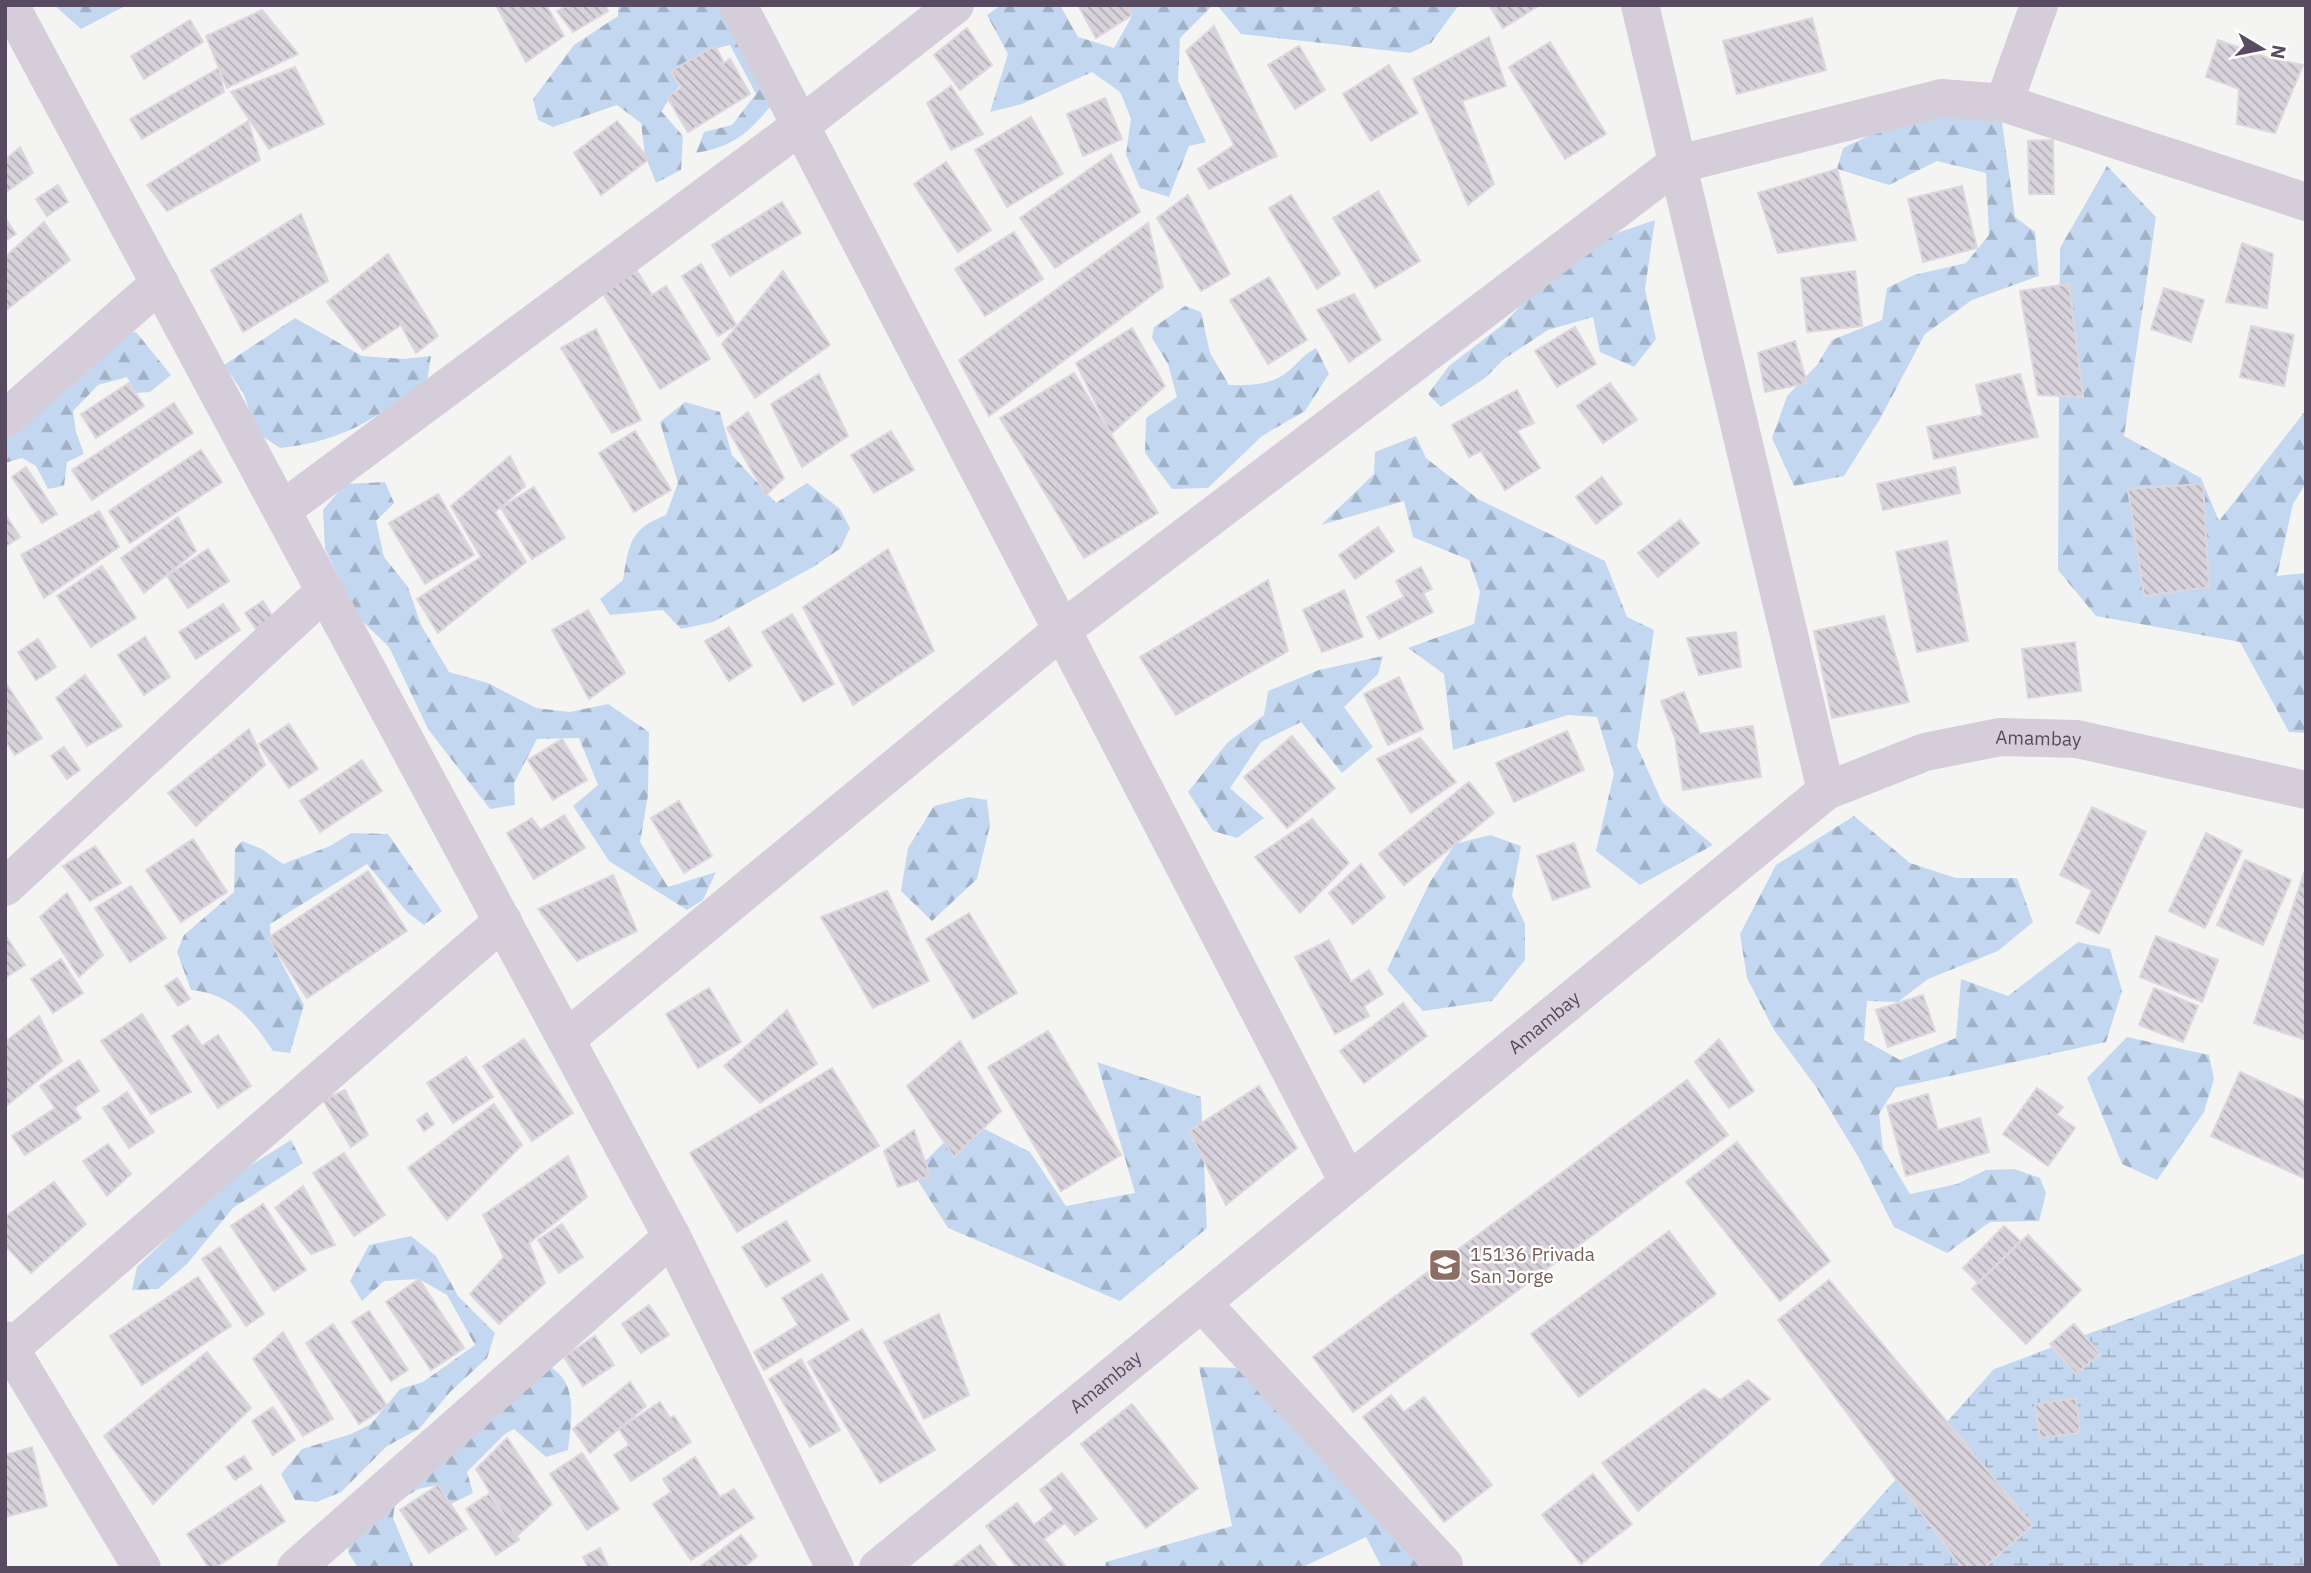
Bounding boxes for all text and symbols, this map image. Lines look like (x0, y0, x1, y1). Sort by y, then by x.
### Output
north arrow (2227, 14, 2297, 84)
text: N (2266, 43, 2292, 61)
street label: Amambay (1995, 725, 2082, 751)
street label: Amambay (1503, 985, 1585, 1059)
place label: 15136 Privada San Jorge (1470, 1242, 1595, 1288)
school or university icon: 15136 Privada San Jorge (1426, 1246, 1464, 1284)
street label: Amambay (1064, 1345, 1147, 1418)

